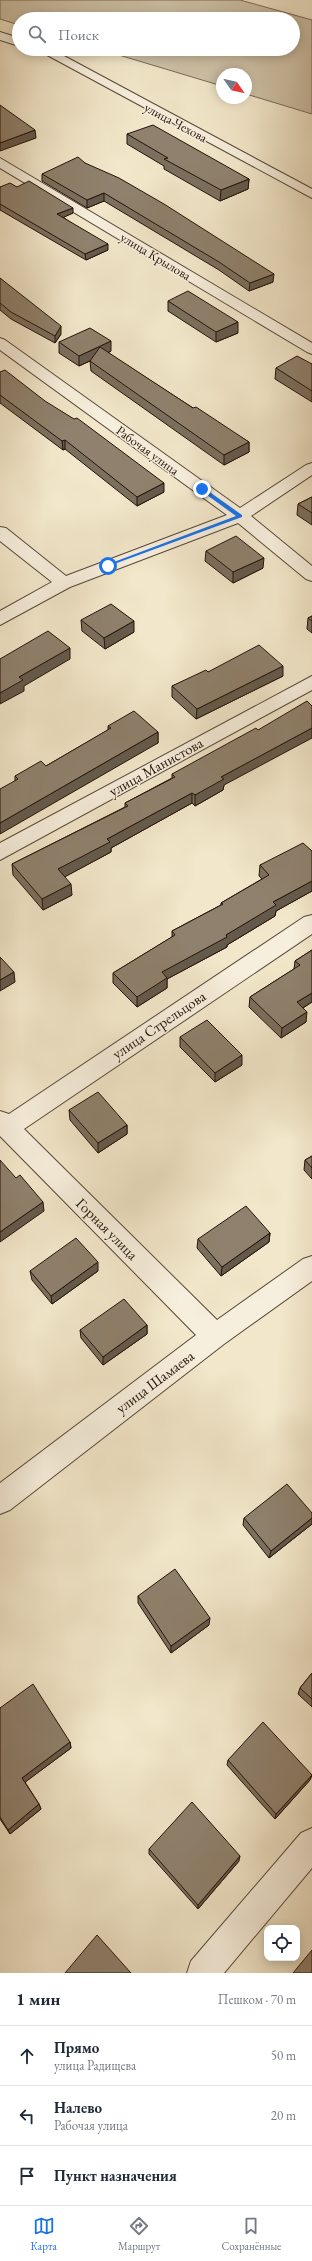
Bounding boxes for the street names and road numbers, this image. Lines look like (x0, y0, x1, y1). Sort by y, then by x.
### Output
street label: улица Чехова (141, 99, 211, 147)
street label: улица Крылова (117, 229, 195, 285)
street label: Рабочая улица (113, 422, 183, 479)
street label: улица Манистова (105, 733, 206, 800)
street label: улица Стрельцова (108, 986, 209, 1063)
street label: Горная улица (72, 1194, 142, 1264)
street label: улица Шамаева (112, 1346, 198, 1417)

